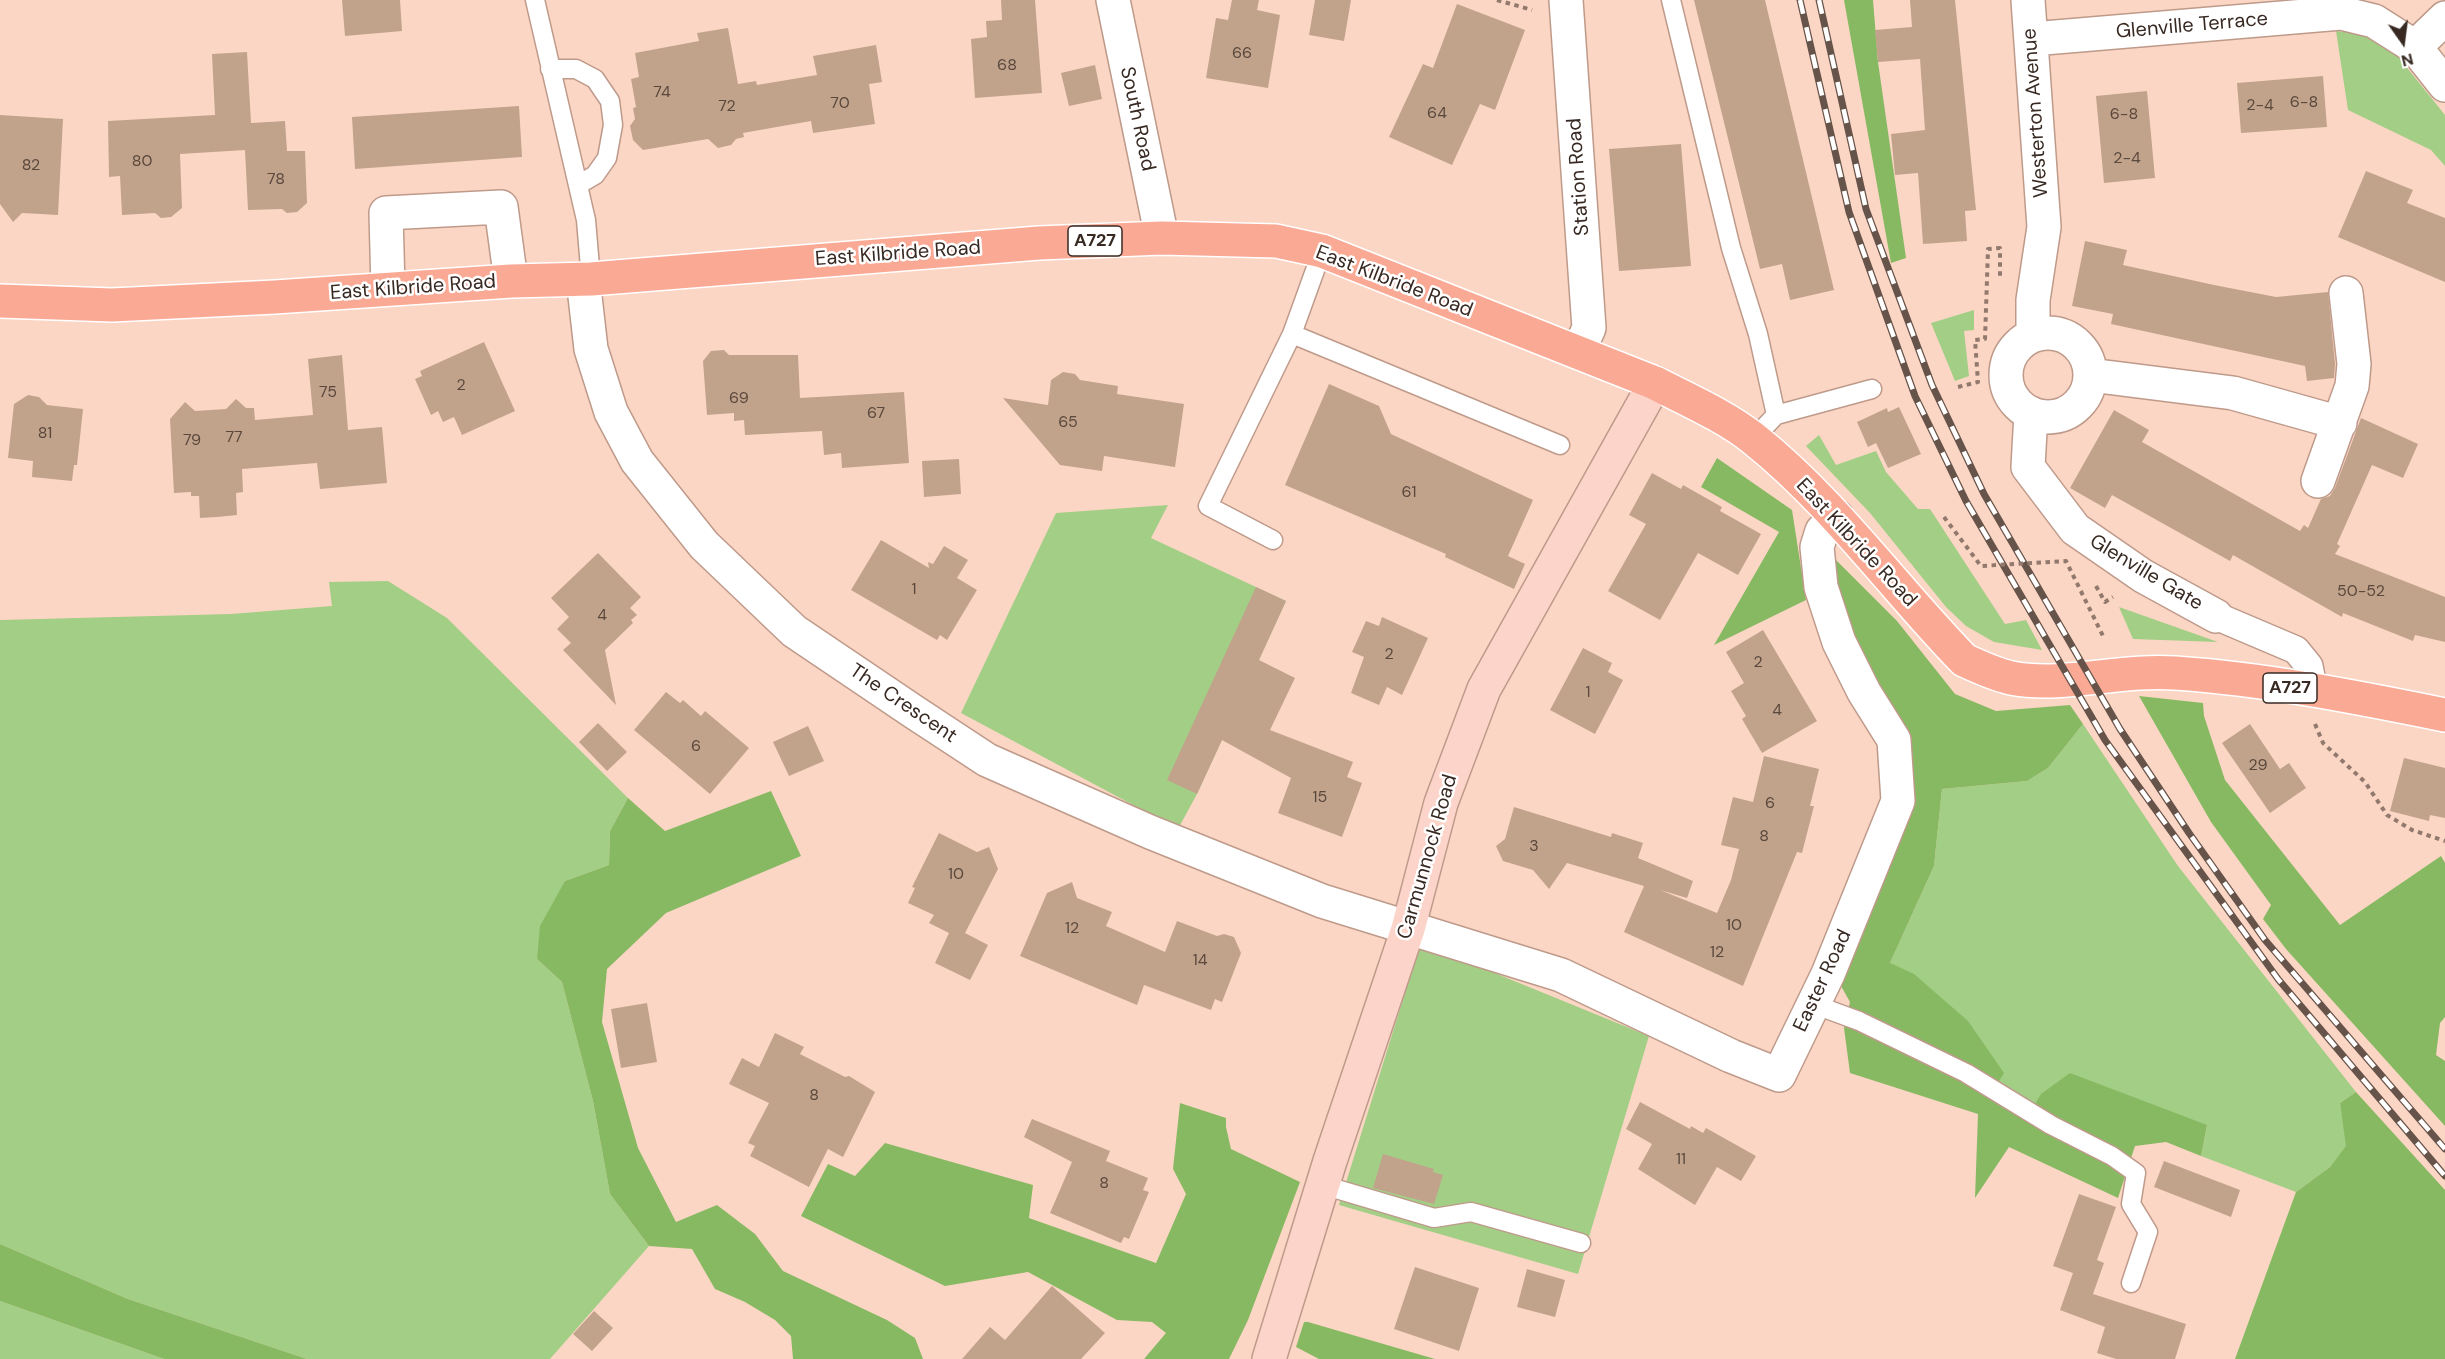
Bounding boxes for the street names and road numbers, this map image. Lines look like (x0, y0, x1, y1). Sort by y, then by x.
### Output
street label: Glenville Terrace (2115, 7, 2269, 45)
street label: Westerton Avenue (2018, 27, 2054, 199)
street label: South Road (1114, 65, 1160, 173)
street label: Station Road (1563, 117, 1595, 237)
road number: A727 (1068, 226, 1122, 256)
street label: East Kilbride Road (814, 236, 982, 272)
street label: East Kilbride Road (1312, 241, 1476, 323)
street label: East Kilbride Road (329, 270, 497, 306)
street label: East Kilbride Road (1790, 474, 1922, 612)
street label: Glenville Gate (2085, 530, 2207, 616)
street label: The Crescent (845, 659, 961, 749)
road number: A727 (2263, 673, 2317, 703)
street label: Carmunnock Road (1393, 772, 1463, 942)
street label: Easter Road (1789, 926, 1857, 1036)

